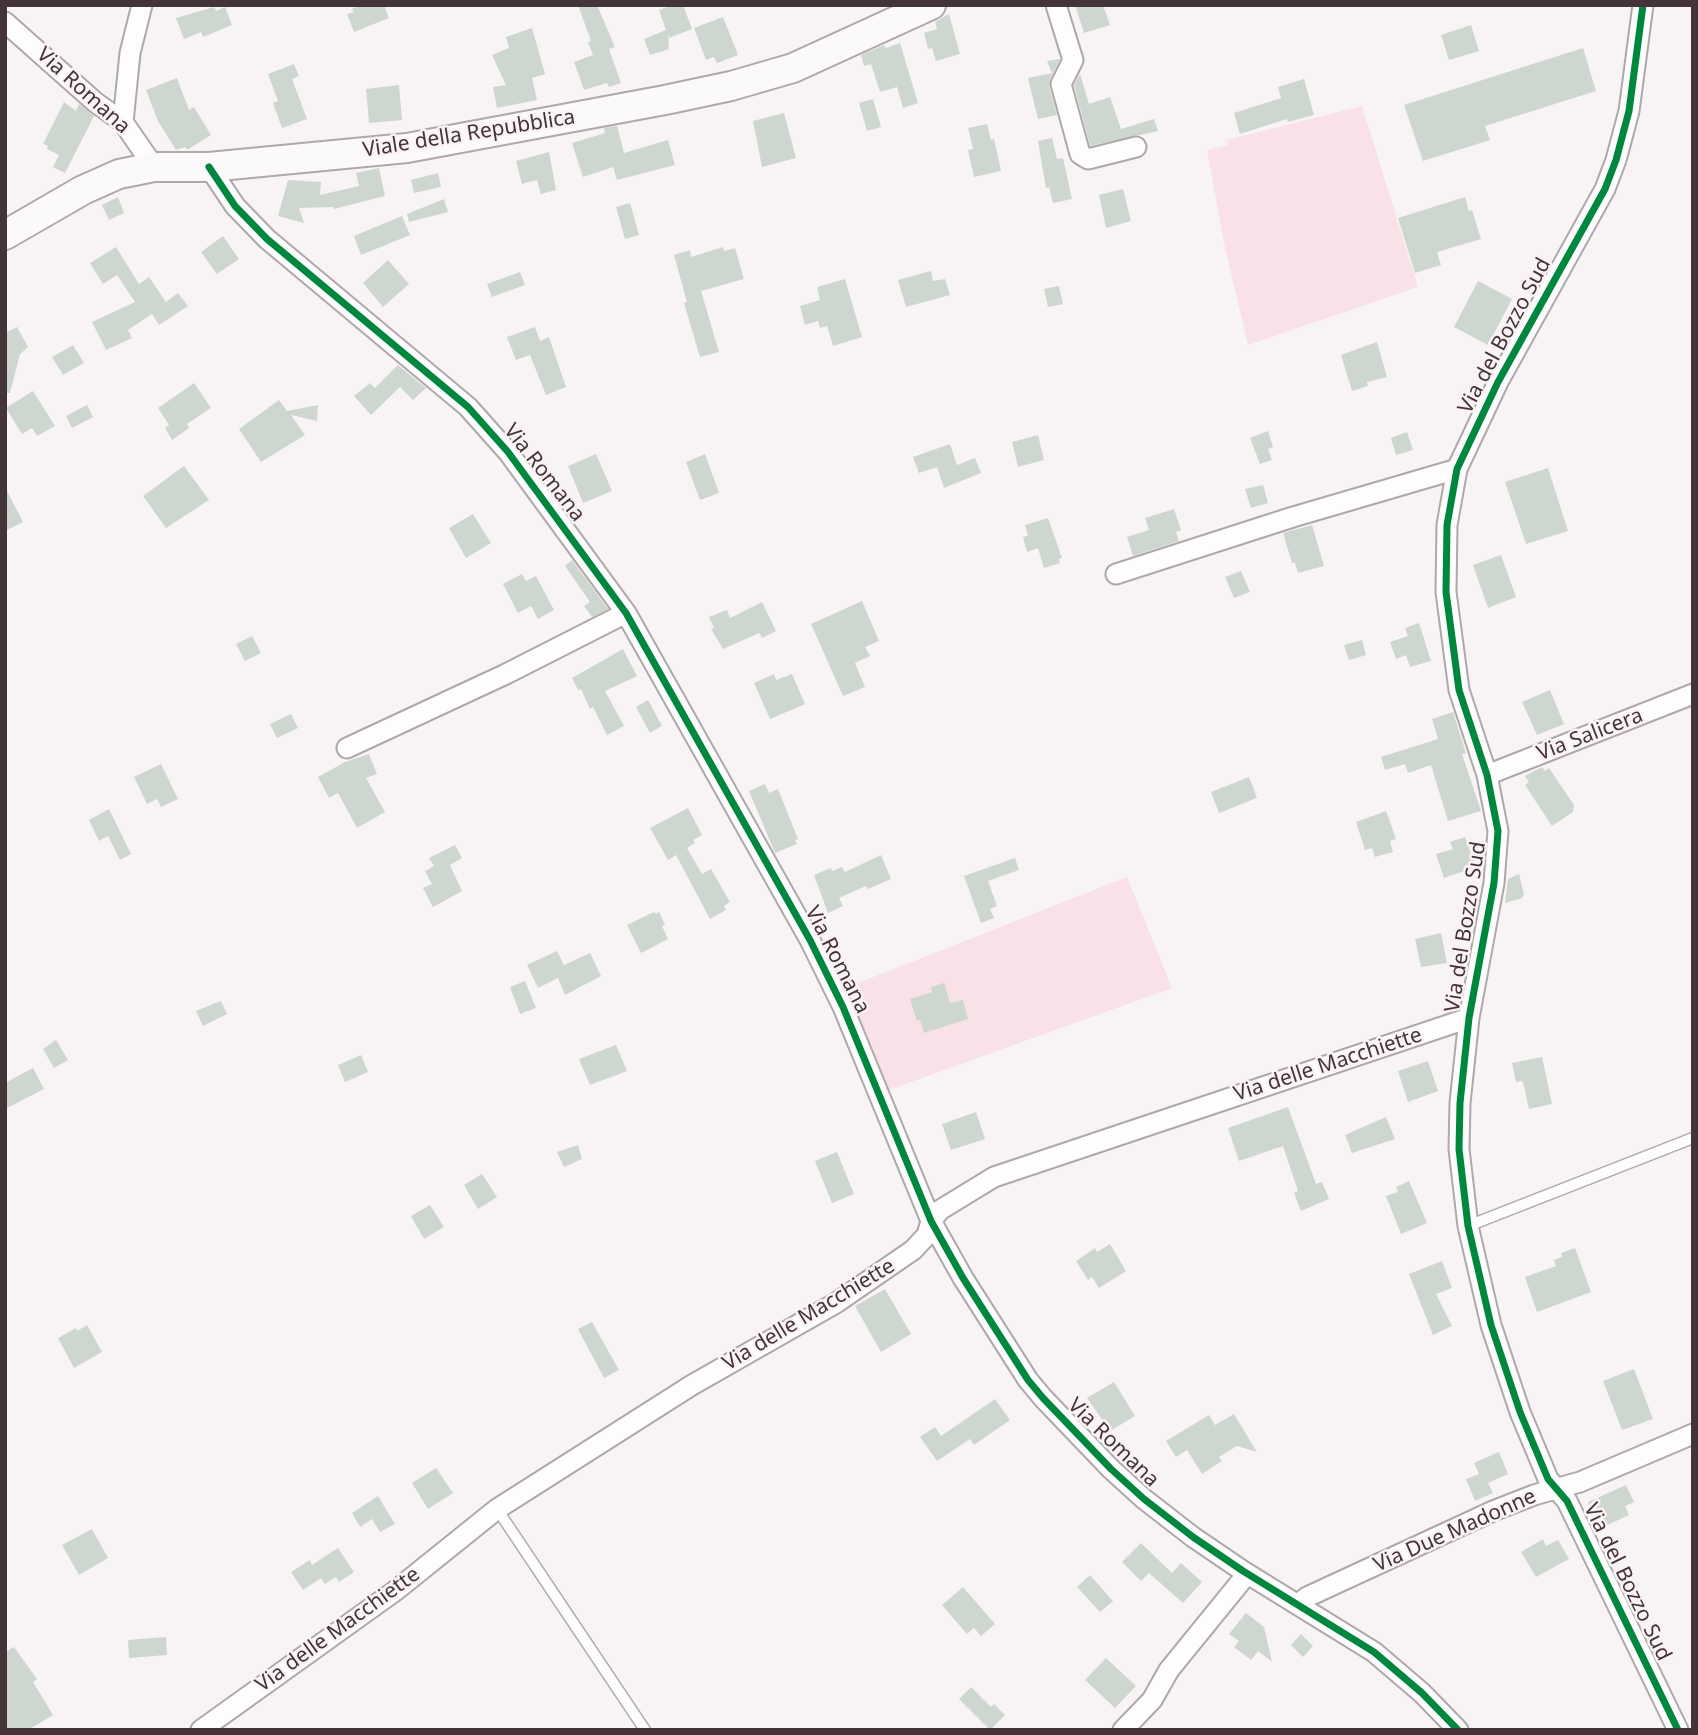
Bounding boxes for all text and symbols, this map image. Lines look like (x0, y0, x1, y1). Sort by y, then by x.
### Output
street label: Via Romana (31, 42, 135, 140)
street label: Viale della Repubblica (361, 105, 577, 163)
street label: Via del Bozzo Sud (1453, 254, 1557, 418)
street label: Via Romana (498, 419, 590, 527)
street label: Via Salicera (1534, 703, 1646, 767)
street label: Via del Bozzo Sud (1440, 840, 1492, 1014)
street label: Via Romana (799, 902, 875, 1018)
street label: Via delle Macchiette (1231, 1023, 1425, 1107)
street label: Via delle Macchiette (718, 1254, 900, 1376)
street label: Via Romana (1062, 1393, 1164, 1493)
street label: Via Due Madonne (1370, 1484, 1540, 1578)
street label: Via del Bozzo Sud (1578, 1499, 1676, 1665)
street label: Via delle Macchiette (251, 1562, 425, 1698)

